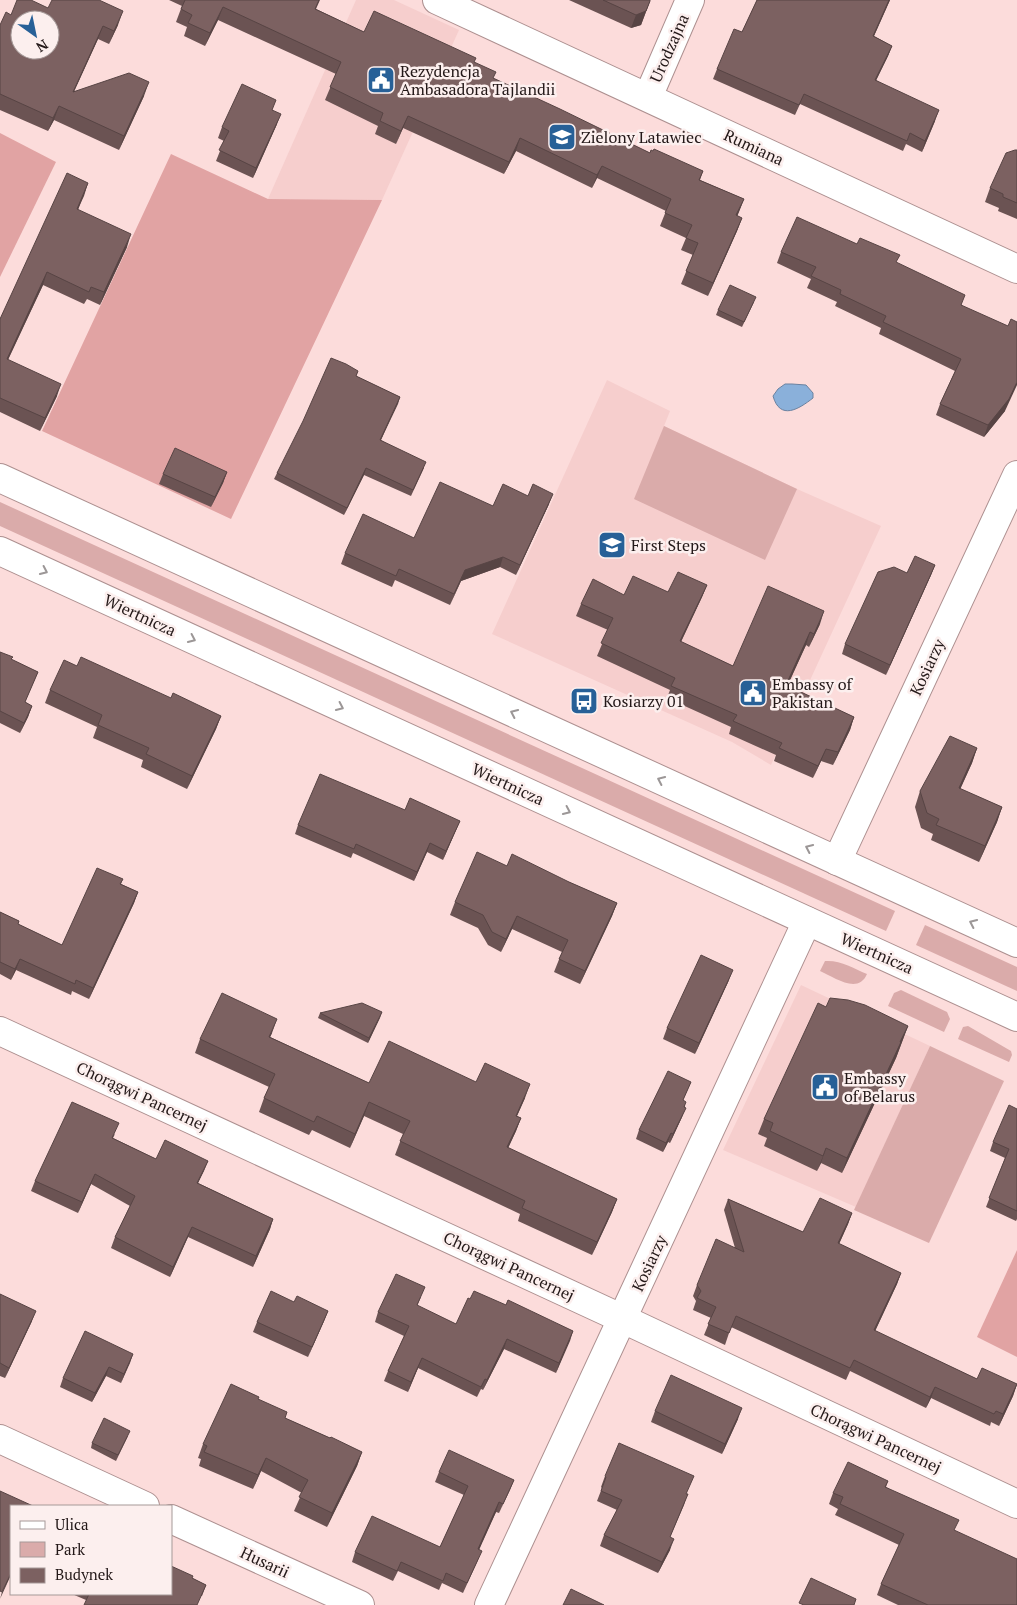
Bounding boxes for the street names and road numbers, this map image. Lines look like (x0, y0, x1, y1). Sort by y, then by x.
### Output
street label: Urodzajna (644, 10, 694, 86)
street label: Rumiana (720, 124, 788, 170)
street label: Wiertnicza (100, 589, 180, 641)
street label: Kosiarzy (904, 634, 950, 699)
street label: Wiertnicza (468, 758, 548, 810)
street label: Wiertnicza (837, 927, 917, 979)
street label: Chorągwi Pancernej (73, 1056, 211, 1136)
street label: Chorągwi Pancernej (440, 1226, 578, 1306)
street label: Kosiarzy (626, 1230, 672, 1295)
street label: Chorągwi Pancernej (807, 1398, 945, 1478)
street label: Husarii (237, 1541, 293, 1583)

